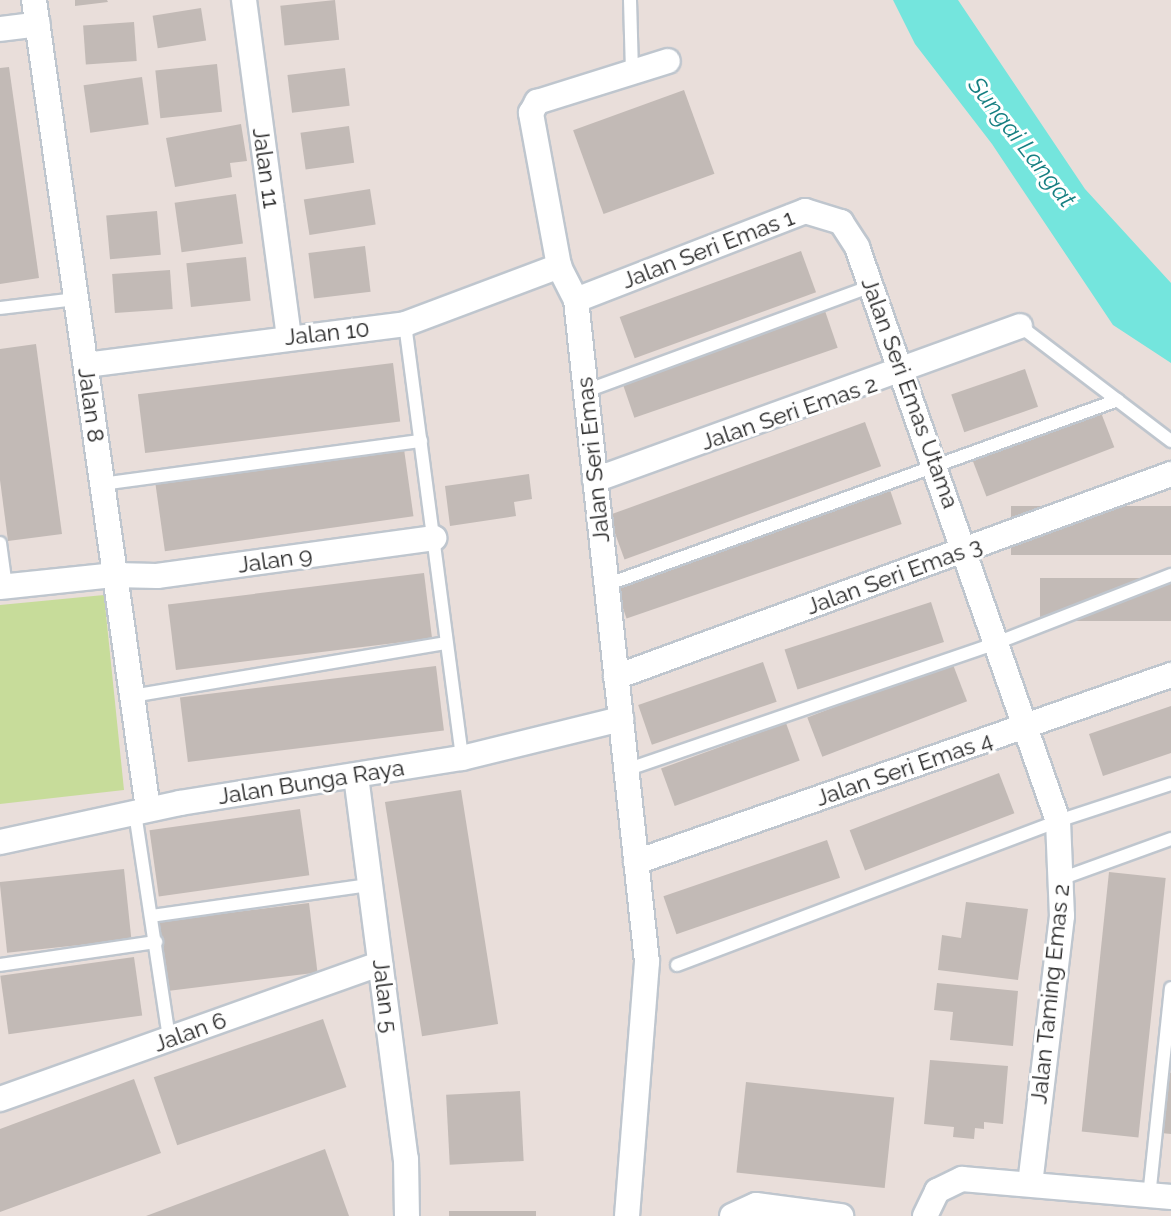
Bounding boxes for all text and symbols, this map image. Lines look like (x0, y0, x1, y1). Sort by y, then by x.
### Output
water label: Sungai Langat (962, 71, 1082, 213)
street label: Jalan 11 (247, 126, 285, 210)
street label: Jalan Seri Emas 1 (618, 203, 798, 295)
street label: Jalan Seri Emas Utama (855, 274, 965, 512)
street label: Jalan 10 (283, 315, 371, 351)
street label: Jalan 8 (72, 366, 110, 444)
street label: Jalan Seri Emas 2 (697, 370, 881, 456)
street label: Jalan Seri Emas (571, 376, 615, 544)
street label: Jalan Seri Emas 3 (803, 531, 985, 621)
street label: Jalan 9 (236, 541, 314, 579)
street label: Jalan Seri Emas 4 (812, 726, 996, 812)
street label: Jalan Bunga Raya (216, 754, 406, 810)
street label: Jalan Taming Emas 2 (1025, 882, 1075, 1106)
street label: Jalan 5 (367, 958, 403, 1034)
street label: Jalan 6 (150, 1006, 230, 1058)

